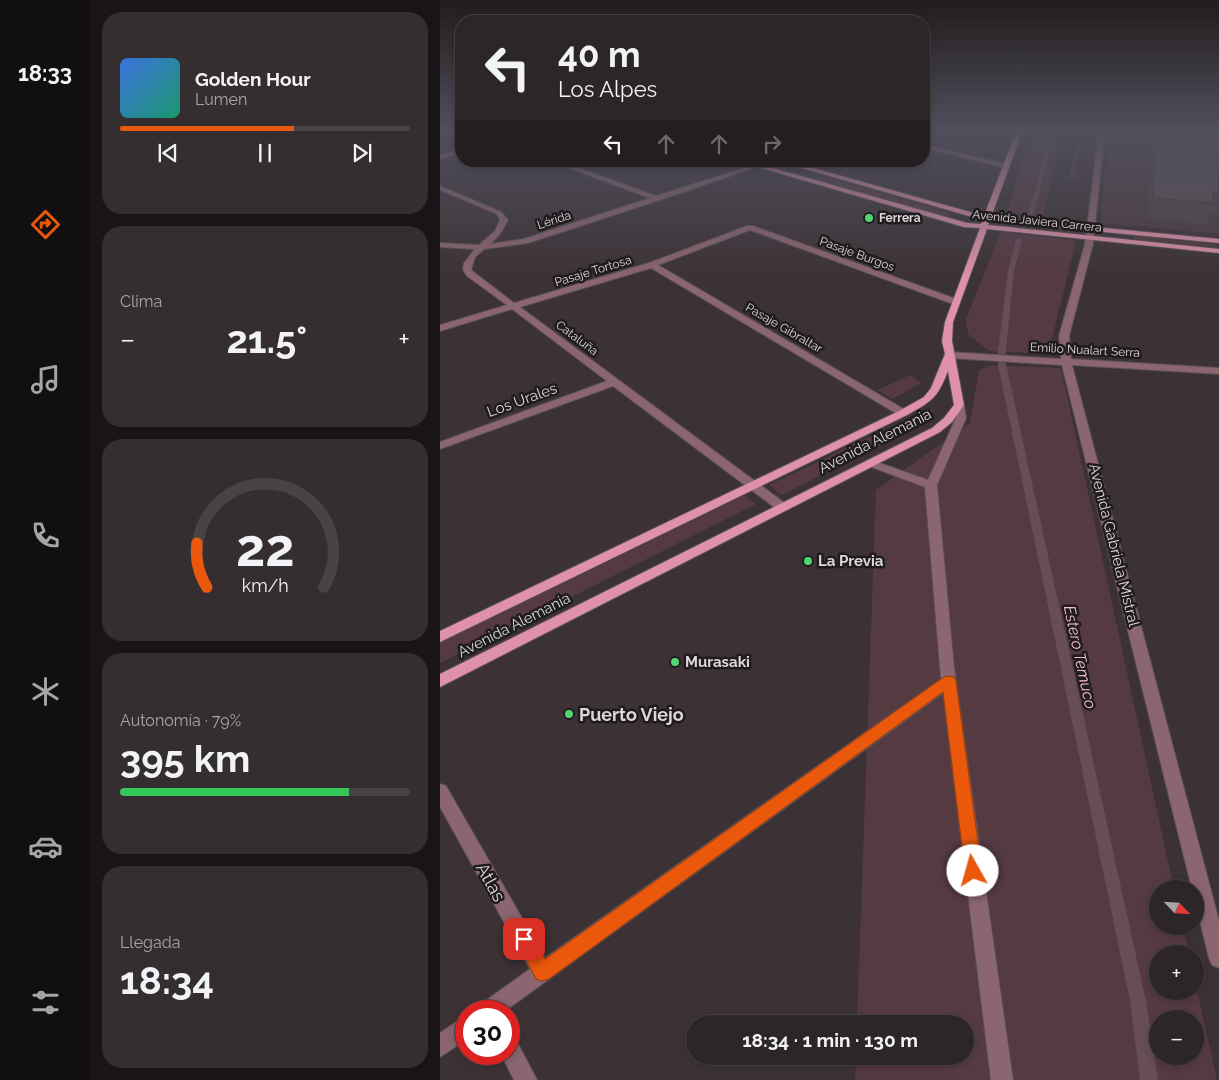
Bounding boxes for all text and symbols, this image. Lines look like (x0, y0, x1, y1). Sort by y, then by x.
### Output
text: 40 m (558, 34, 640, 75)
icon: left (475, 35, 540, 100)
text: 18:33 (18, 60, 72, 86)
text: Golden Hour (195, 68, 311, 90)
text: Los Alpes (558, 76, 657, 102)
text: Lumen (195, 90, 247, 109)
icon: left (599, 130, 627, 158)
icon: ahead (652, 130, 680, 158)
icon: ahead (705, 130, 733, 158)
icon: right (758, 130, 786, 158)
icon: previous (154, 139, 182, 167)
icon: pause (251, 139, 279, 167)
icon: next (348, 139, 376, 167)
icon: directions (28, 207, 63, 242)
street label: Avenida Javiera Carrera (972, 207, 1102, 235)
street label: Lérida (535, 208, 573, 232)
place label: Ferrera (879, 211, 921, 225)
marker: Ferrera (863, 212, 875, 224)
street label: Pasaje Burgos (818, 234, 897, 274)
street label: Pasaje Tortosa (553, 253, 633, 289)
text: Clima (120, 292, 162, 311)
street label: Pasaje Gibraltar (743, 300, 826, 356)
text: 21.5° (226, 317, 307, 362)
street label: Cataluña (553, 318, 601, 358)
text: − (120, 323, 135, 356)
text: + (398, 323, 410, 356)
street label: Emilio Nualart Serra (1030, 340, 1140, 360)
icon: music (28, 362, 63, 397)
street label: Los Urales (484, 379, 560, 421)
street label: Avenida Alemania (816, 405, 934, 477)
street label: Avenida Gabriela Mistral (1085, 462, 1143, 629)
text: 22 (236, 517, 294, 578)
icon: phone (28, 518, 63, 553)
place label: La Previa (818, 552, 884, 570)
marker: La Previa (802, 555, 814, 567)
text: km/h (241, 575, 289, 596)
street label: Avenida Alemania (455, 589, 573, 661)
water label: Estero Temuco (1060, 604, 1100, 710)
place label: Murasaki (685, 653, 750, 671)
marker: Murasaki (669, 656, 681, 668)
icon: climate (28, 674, 63, 709)
place label: Puerto Viejo (579, 704, 684, 725)
marker: Puerto Viejo (563, 708, 575, 720)
text: Autonomía · 79% (120, 711, 241, 730)
text: 395 km (120, 736, 250, 781)
icon: car (28, 829, 63, 864)
position arrow (946, 844, 998, 896)
street label: Atlas (472, 859, 510, 905)
north arrow (1149, 880, 1204, 935)
map controls (1149, 880, 1204, 1065)
pin (503, 918, 545, 960)
icon: arrive (510, 925, 538, 953)
text: Llegada (120, 933, 180, 952)
button: + (1149, 945, 1204, 1000)
text: 18:34 (120, 958, 214, 1003)
icon: filters (28, 985, 63, 1020)
speed limit sign: 30 (455, 1000, 520, 1065)
button: − (1149, 1010, 1204, 1065)
text: 18:34 · 1 min · 130 m (742, 1029, 918, 1051)

